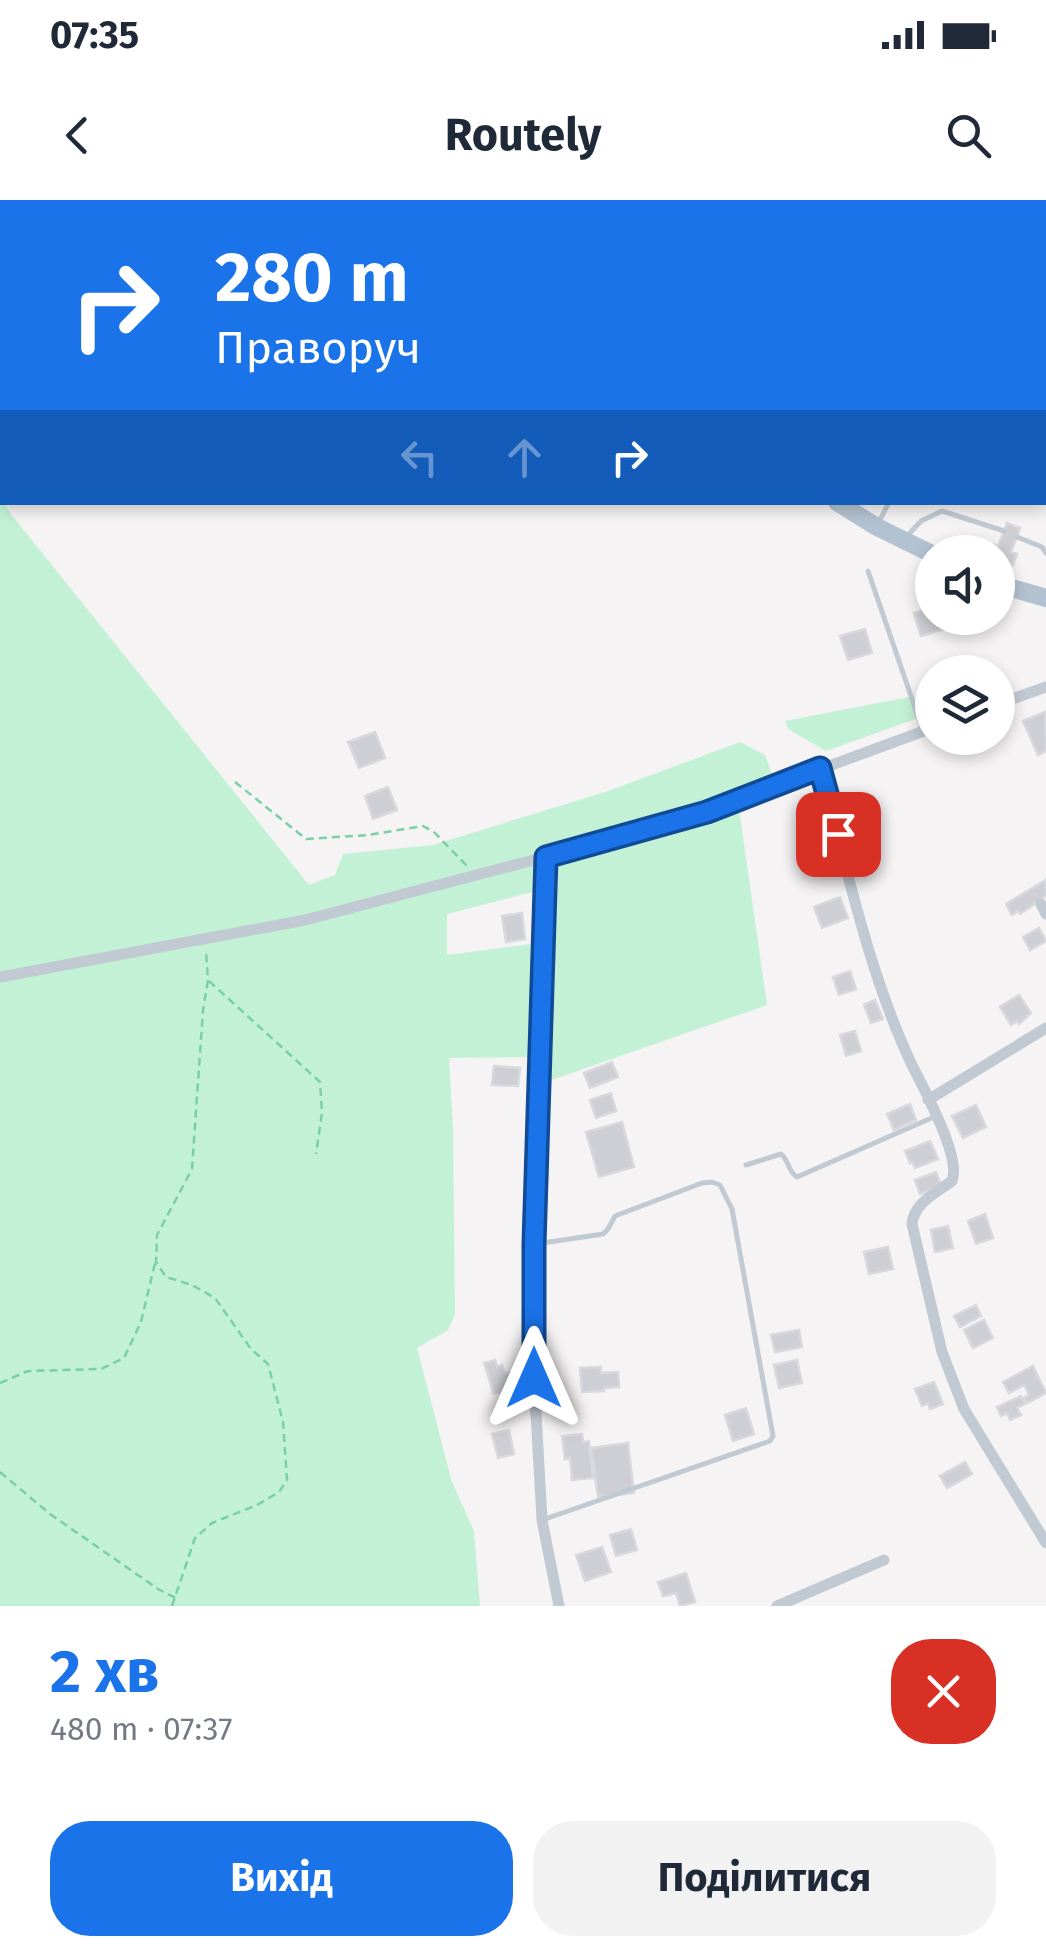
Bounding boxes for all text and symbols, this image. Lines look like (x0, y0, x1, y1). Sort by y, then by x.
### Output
text: 07:35 (50, 12, 139, 58)
icon: back (50, 108, 105, 163)
text: Routely (445, 108, 601, 162)
icon: search (941, 108, 996, 163)
text: 280 m (215, 236, 409, 320)
icon: right (50, 240, 180, 370)
text: Праворуч (215, 321, 421, 375)
icon: left (392, 430, 447, 485)
icon: ahead (497, 430, 552, 485)
icon: right (602, 430, 657, 485)
map controls (915, 535, 1015, 755)
button: sound (915, 535, 1015, 635)
button: layers (915, 655, 1015, 755)
pin (796, 792, 881, 877)
icon: arrive (811, 807, 866, 862)
position arrow (482, 1326, 586, 1430)
text: 2 хв (50, 1636, 159, 1708)
button: close (891, 1639, 996, 1744)
text: 480 m · 07:37 (50, 1710, 232, 1748)
button: Вихід (50, 1821, 513, 1936)
button: Поділитися (533, 1821, 996, 1936)

